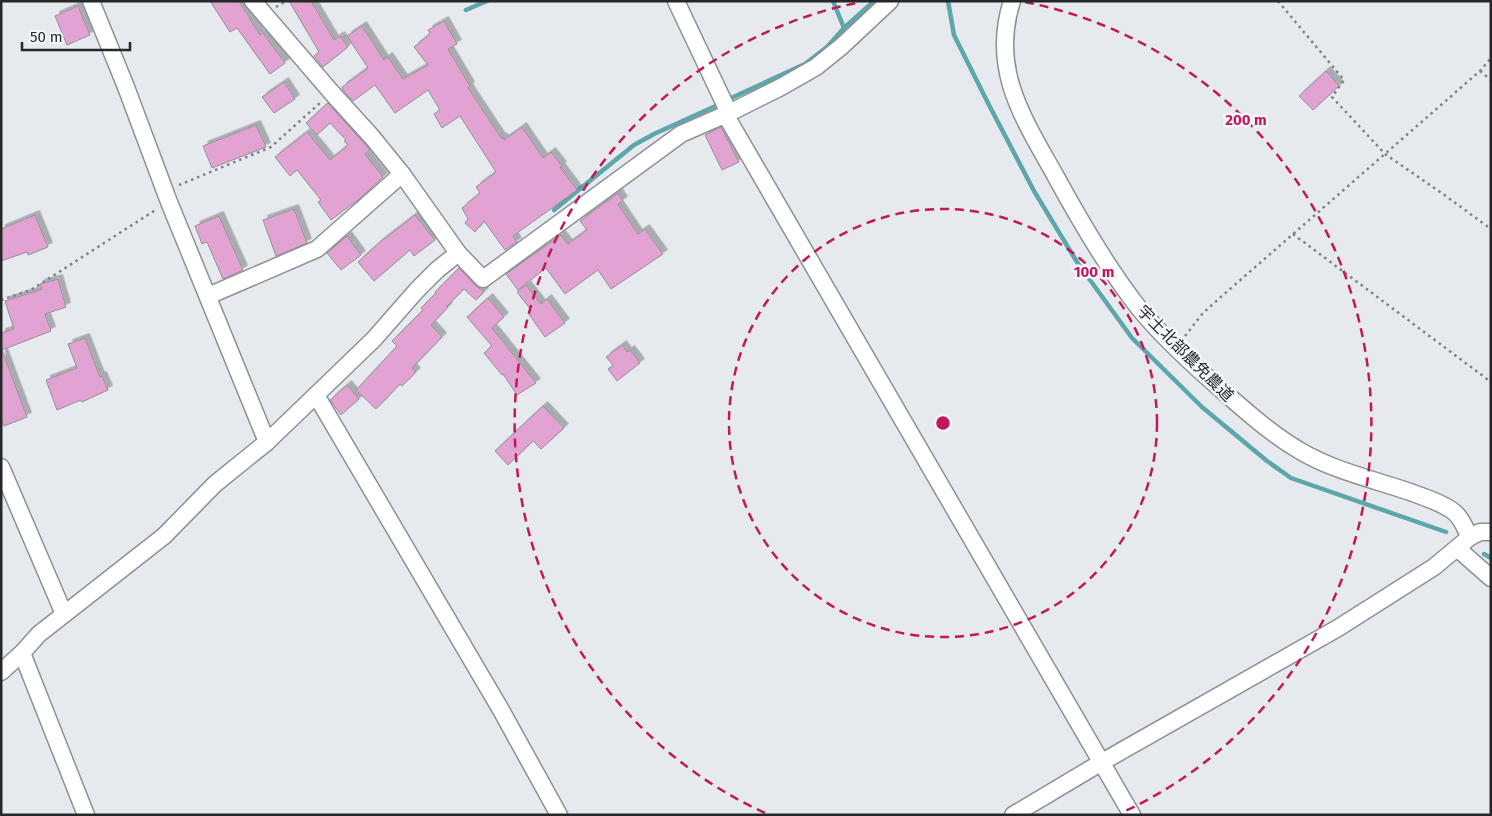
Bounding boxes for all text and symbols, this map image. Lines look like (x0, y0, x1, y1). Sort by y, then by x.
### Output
scale bar (22, 20, 130, 52)
text: 50 m (30, 28, 63, 46)
text: 200 m (1225, 111, 1267, 129)
text: 100 m (1074, 263, 1114, 281)
street label: 宇土北部農免農道 (1134, 301, 1238, 405)
centre of rings (934, 414, 952, 432)

